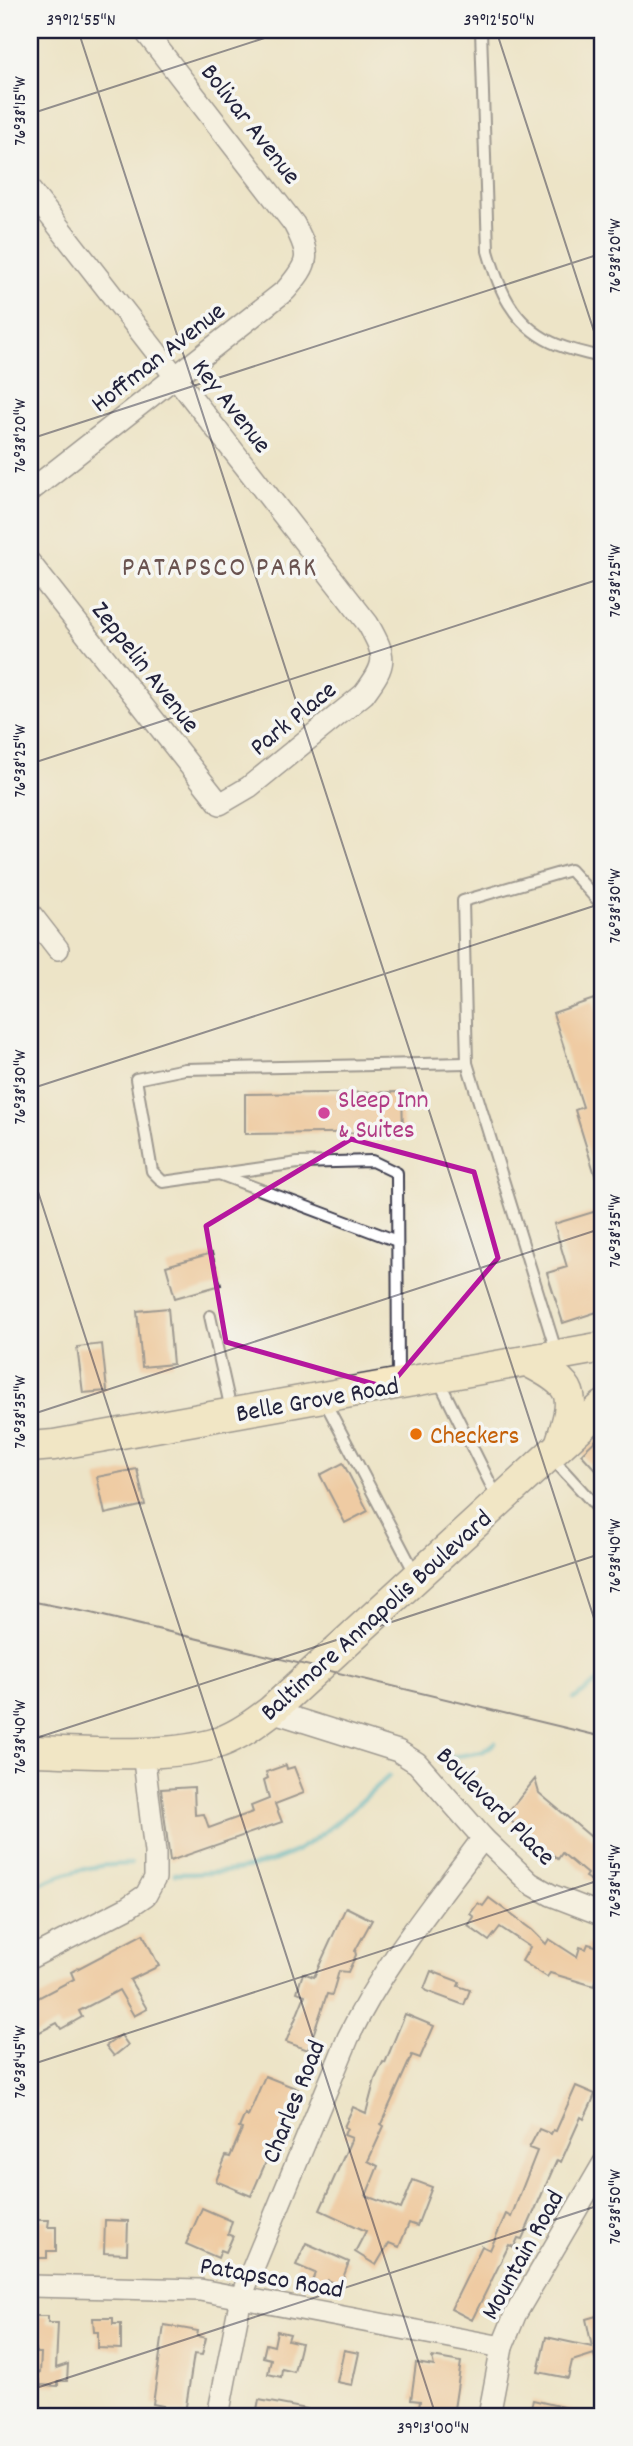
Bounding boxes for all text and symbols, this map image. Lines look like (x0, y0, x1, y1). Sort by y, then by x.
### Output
text: 39°12'55"N (46, 9, 116, 34)
text: 39°12'50"N (464, 9, 534, 34)
street label: Bolivar Avenue (190, 57, 308, 194)
text: 76°38'15"W (9, 76, 34, 146)
text: 76°38'20"W (604, 218, 629, 293)
street label: Hoffman Avenue (84, 294, 234, 423)
street label: Key Avenue (181, 352, 279, 462)
text: 76°38'20"W (9, 398, 34, 473)
text: 76°38'25"W (604, 544, 629, 618)
district label: PATAPSCO PARK (122, 550, 318, 590)
street label: Zeppelin Avenue (81, 594, 208, 742)
street label: Park Place (243, 673, 346, 766)
text: 76°38'25"W (9, 724, 34, 798)
text: 76°38'30"W (604, 868, 629, 943)
text: 76°38'30"W (9, 1049, 34, 1124)
place label: Sleep Inn & Suites (338, 1083, 429, 1150)
marker: Sleep Inn & Suites (316, 1105, 332, 1121)
text: 76°38'35"W (604, 1194, 629, 1268)
street label: Belle Grove Road (233, 1369, 402, 1434)
text: 76°38'35"W (9, 1375, 34, 1449)
place label: Checkers (430, 1419, 519, 1456)
marker: Checkers (408, 1426, 424, 1442)
street label: Baltimore Annapolis Boulevard (253, 1502, 502, 1731)
text: 76°38'40"W (604, 1518, 629, 1593)
text: 76°38'40"W (9, 1699, 34, 1774)
street label: Boulevard Place (426, 1739, 563, 1876)
text: 76°38'45"W (604, 1844, 629, 1917)
text: 76°38'45"W (9, 2025, 34, 2098)
street label: Charles Road (254, 2035, 337, 2169)
text: 76°38'50"W (604, 2169, 629, 2245)
street label: Mountain Road (473, 2184, 575, 2327)
street label: Patapsco Road (197, 2249, 346, 2310)
text: 39°13'00"N (397, 2417, 469, 2442)

